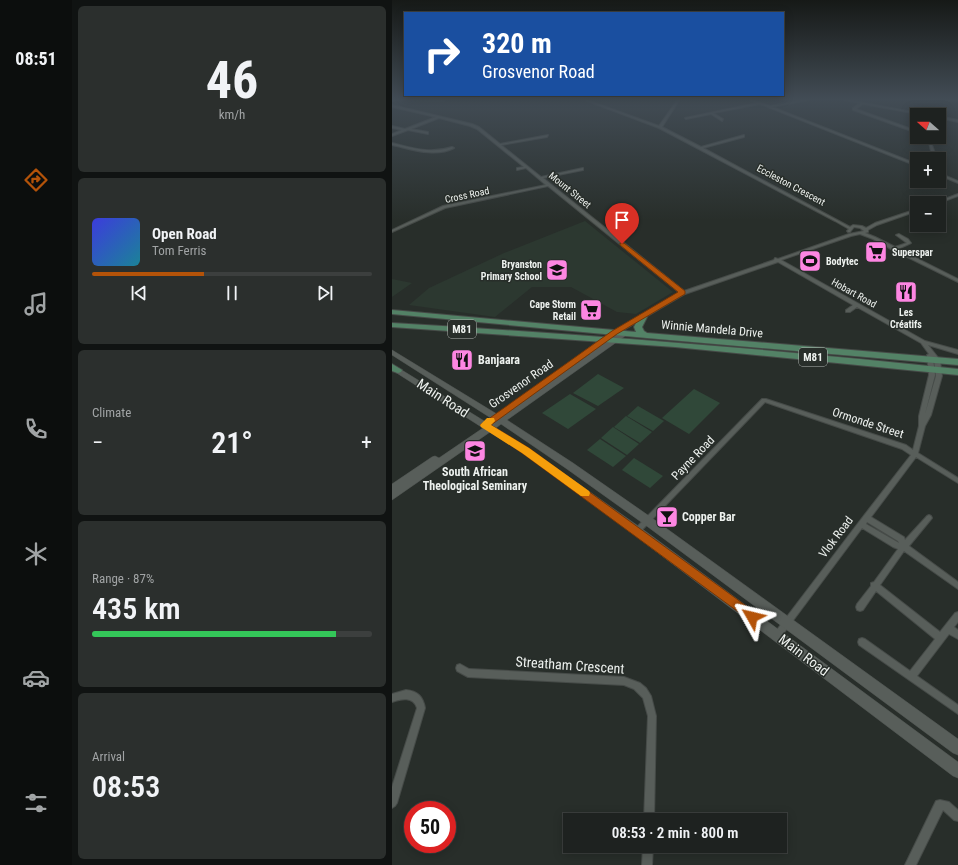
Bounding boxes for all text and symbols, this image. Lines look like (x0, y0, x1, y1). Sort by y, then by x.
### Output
text: 320 m (482, 27, 552, 60)
icon: right (416, 28, 468, 80)
text: 08:51 (15, 48, 57, 69)
text: 46 (206, 50, 258, 111)
text: Grosvenor Road (482, 61, 595, 82)
text: km/h (219, 107, 245, 122)
north arrow (910, 108, 946, 144)
map controls (910, 108, 946, 232)
button: + (910, 152, 946, 188)
street label: Eccleston Crescent (755, 162, 827, 208)
icon: directions (22, 166, 50, 194)
street label: Mount Street (547, 170, 593, 210)
street label: Cross Road (444, 185, 490, 205)
button: − (910, 196, 946, 232)
pin (605, 203, 639, 244)
icon: arrive (611, 209, 633, 231)
text: Open Road (152, 225, 217, 243)
supermarket icon: Superspar (863, 239, 889, 265)
text: Tom Ferris (152, 243, 206, 258)
place label: Superspar (892, 247, 934, 258)
sports icon: Bodytec (797, 248, 823, 274)
place label: Bodytec (826, 256, 859, 267)
school or university icon: Bryanston Primary School (544, 257, 570, 283)
place label: Bryanston Primary School (481, 259, 542, 282)
street label: Hobart Road (830, 276, 878, 310)
restaurant icon: Les Créatifs (893, 279, 919, 305)
icon: previous (128, 282, 150, 304)
icon: pause (221, 282, 243, 304)
icon: next (314, 282, 336, 304)
icon: music (22, 290, 50, 318)
supermarket icon: Cape Storm Retail (578, 297, 604, 323)
place label: Cape Storm Retail (530, 299, 576, 322)
place label: Les Créatifs (890, 307, 922, 330)
street label: Winnie Mandela Drive (661, 318, 764, 340)
road number: M81 (448, 320, 476, 338)
restaurant icon: Banjaara (449, 347, 475, 373)
road number: M81 (799, 348, 827, 366)
place label: Banjaara (478, 353, 520, 367)
street label: Grosvenor Road (486, 357, 556, 411)
street label: Main Road (414, 375, 472, 421)
text: Climate (92, 405, 131, 420)
street label: Ormonde Street (831, 405, 906, 441)
icon: phone (22, 415, 50, 443)
text: 21° (211, 425, 253, 460)
text: − (92, 430, 103, 455)
text: + (361, 430, 372, 455)
street label: Payne Road (669, 433, 717, 483)
school or university icon: South African Theological Seminary (462, 438, 488, 464)
place label: South African Theological Seminary (423, 465, 528, 493)
bar icon: Copper Bar (654, 504, 680, 530)
place label: Copper Bar (682, 510, 736, 524)
street label: Vlok Road (816, 514, 856, 560)
icon: climate (22, 540, 50, 568)
text: Range · 87% (92, 571, 154, 586)
text: 435 km (92, 591, 181, 626)
position arrow (731, 596, 773, 638)
street label: Main Road (776, 631, 832, 679)
street label: Streatham Crescent (515, 653, 625, 677)
icon: car (22, 664, 50, 692)
text: Arrival (92, 749, 125, 764)
text: 08:53 (92, 769, 160, 804)
icon: filters (22, 789, 50, 817)
speed limit sign: 50 (404, 801, 456, 853)
text: 08:53 · 2 min · 800 m (612, 824, 738, 842)

